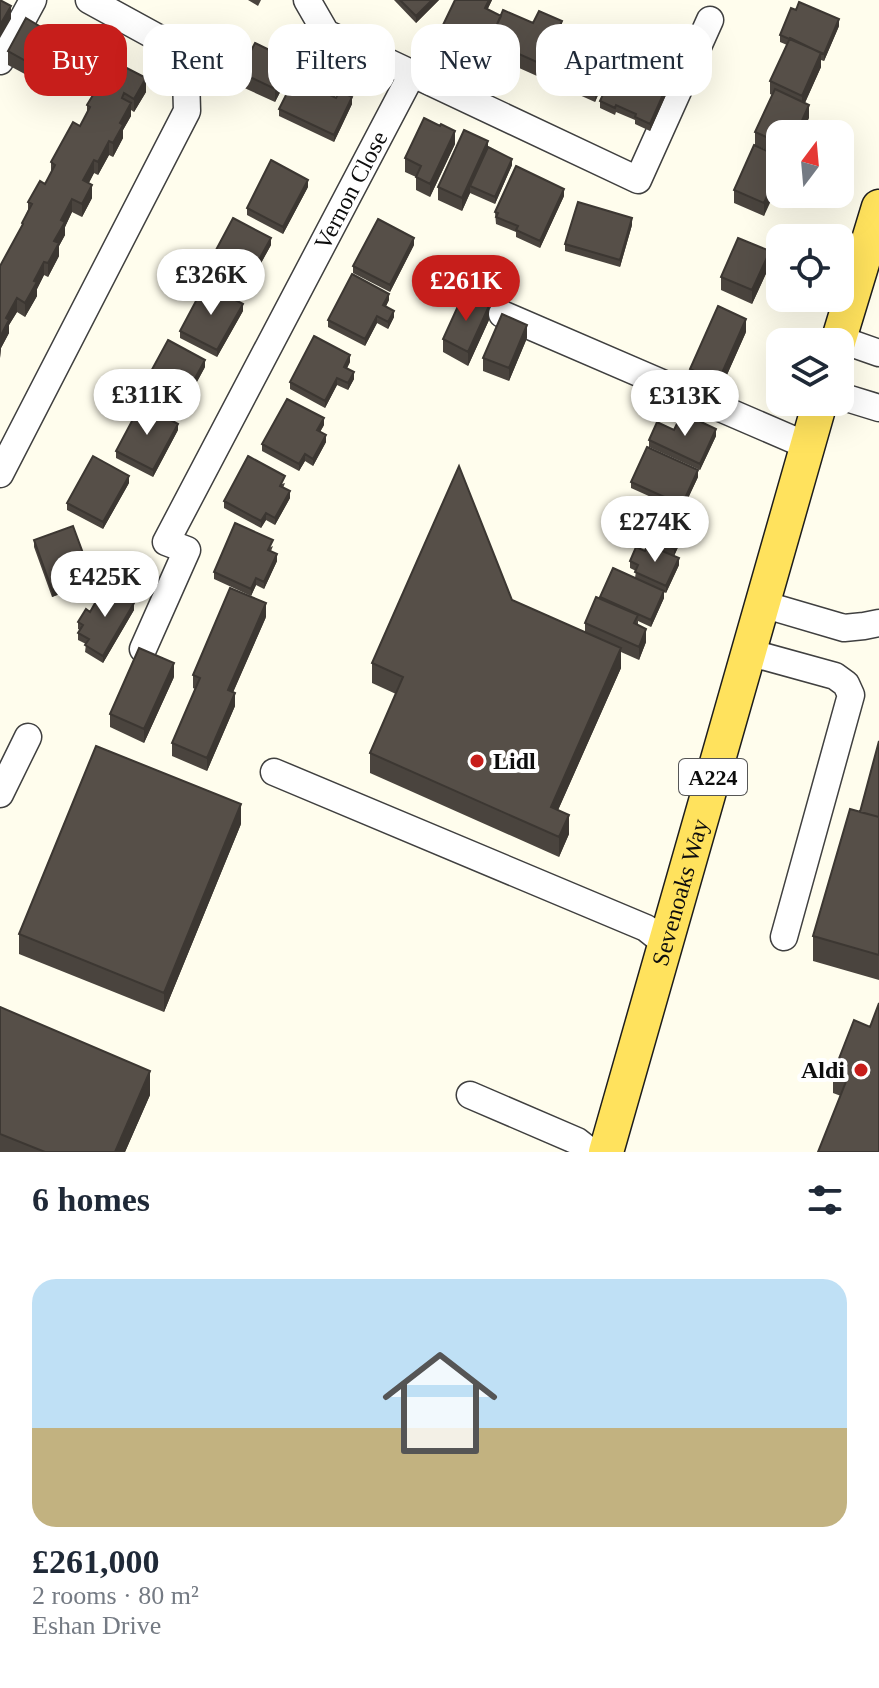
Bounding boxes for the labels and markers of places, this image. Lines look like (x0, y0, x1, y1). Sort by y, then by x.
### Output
pin: £326K (155, 249, 267, 317)
pin: £261K (410, 255, 522, 323)
pin: £311K (91, 369, 203, 437)
pin: £313K (629, 370, 741, 438)
pin: £274K (599, 496, 711, 564)
pin: £425K (49, 551, 161, 619)
place label: Lidl (493, 748, 536, 774)
marker: Lidl (468, 752, 486, 770)
place label: Aldi (801, 1057, 845, 1083)
marker: Aldi (852, 1061, 870, 1079)

